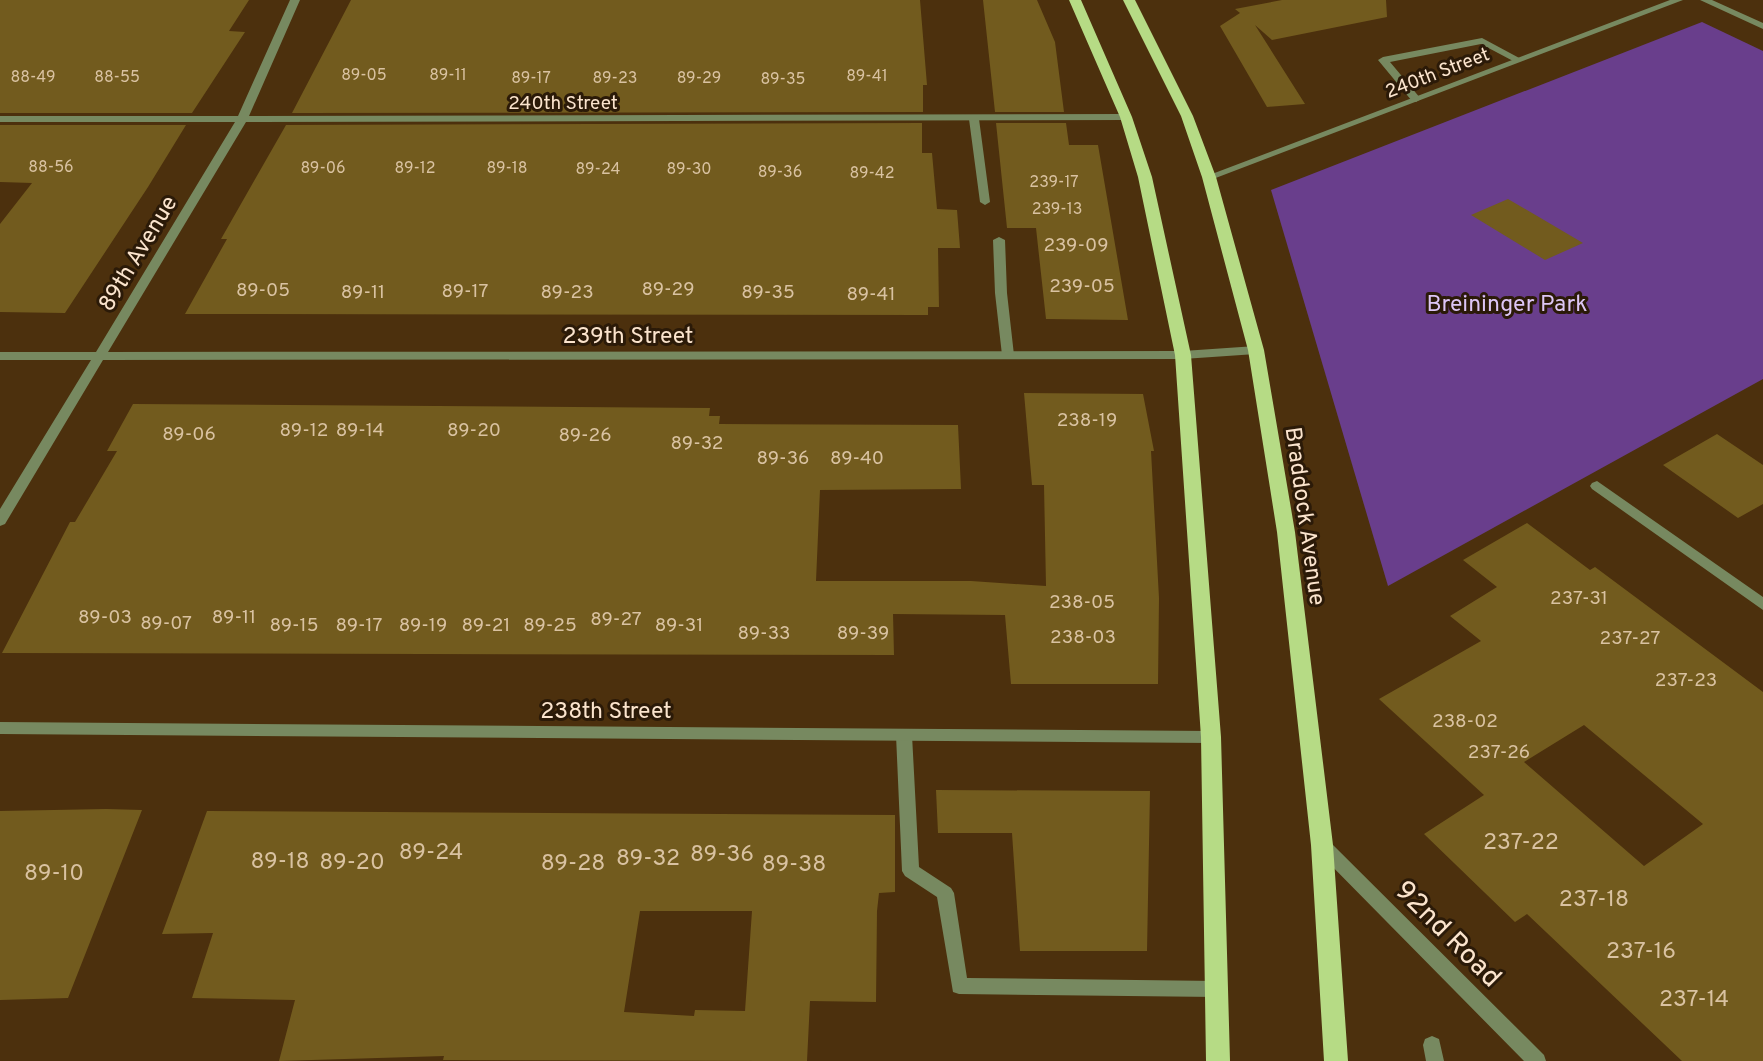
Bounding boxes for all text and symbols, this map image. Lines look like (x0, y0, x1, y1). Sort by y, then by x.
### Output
street label: 240th Street (1382, 43, 1493, 105)
house number: 89-05 (341, 66, 387, 86)
house number: 89-11 (429, 66, 467, 86)
house number: 89-41 (846, 67, 888, 87)
house number: 88-49 (10, 68, 56, 88)
house number: 88-55 (94, 68, 140, 88)
house number: 89-17 (511, 69, 551, 89)
house number: 89-23 (593, 69, 637, 89)
house number: 89-29 (677, 69, 721, 89)
house number: 89-35 (761, 70, 805, 90)
street label: 240th Street (508, 92, 618, 116)
house number: 88-56 (28, 158, 74, 178)
house number: 89-06 (300, 159, 346, 179)
house number: 89-12 (394, 159, 436, 179)
house number: 89-18 (486, 159, 528, 179)
house number: 89-24 (576, 160, 621, 180)
house number: 89-30 (666, 160, 712, 180)
house number: 89-36 (758, 163, 802, 183)
house number: 89-42 (849, 164, 895, 184)
house number: 239-17 (1029, 173, 1079, 193)
street label: 89th Avenue (93, 191, 185, 317)
house number: 239-13 (1032, 200, 1082, 220)
house number: 239-09 (1043, 234, 1109, 258)
house number: 239-05 (1049, 275, 1115, 299)
house number: 89-29 (641, 278, 695, 302)
house number: 89-05 (236, 279, 290, 303)
house number: 89-17 (441, 280, 489, 304)
house number: 89-11 (341, 281, 385, 305)
house number: 89-23 (540, 281, 594, 305)
house number: 89-35 (741, 281, 795, 305)
house number: 89-41 (846, 283, 896, 307)
park label: Breininger Park (1426, 291, 1588, 320)
street label: 239th Street (562, 323, 694, 352)
house number: 238-19 (1057, 409, 1117, 433)
house number: 89-12 (280, 419, 328, 443)
house number: 89-14 (336, 419, 384, 443)
house number: 89-20 (447, 419, 501, 443)
house number: 89-06 (162, 423, 216, 447)
house number: 89-26 (558, 424, 612, 448)
street label: Braddock Avenue (1277, 425, 1330, 608)
house number: 89-32 (671, 432, 723, 456)
house number: 89-36 (757, 447, 809, 471)
house number: 89-40 (830, 447, 884, 471)
house number: 237-31 (1550, 587, 1608, 611)
house number: 238-05 (1049, 591, 1115, 615)
house number: 89-03 (78, 606, 132, 630)
house number: 89-11 (212, 606, 256, 630)
house number: 89-27 (590, 608, 642, 632)
house number: 89-07 (140, 612, 192, 636)
house number: 89-15 (269, 614, 319, 638)
house number: 89-17 (335, 614, 383, 638)
house number: 89-19 (399, 614, 447, 638)
house number: 89-21 (462, 614, 510, 638)
house number: 89-25 (523, 614, 577, 638)
house number: 89-31 (655, 614, 703, 638)
house number: 89-33 (737, 622, 791, 646)
house number: 89-39 (837, 622, 889, 646)
house number: 238-03 (1050, 626, 1116, 650)
house number: 237-27 (1600, 627, 1660, 651)
house number: 237-23 (1655, 669, 1717, 693)
street label: 238th Street (540, 698, 672, 727)
house number: 238-02 (1432, 710, 1498, 734)
house number: 237-26 (1468, 741, 1530, 765)
house number: 237-22 (1483, 829, 1559, 858)
house number: 89-24 (399, 839, 463, 868)
house number: 89-36 (690, 841, 754, 870)
house number: 89-32 (616, 845, 680, 874)
house number: 89-18 (250, 848, 310, 877)
house number: 89-20 (319, 849, 385, 878)
house number: 89-28 (541, 850, 605, 879)
house number: 89-38 (762, 851, 826, 880)
house number: 89-10 (24, 860, 84, 889)
street label: 92nd Road (1386, 874, 1508, 996)
house number: 237-18 (1559, 886, 1629, 915)
house number: 237-16 (1606, 938, 1676, 967)
house number: 237-14 (1659, 986, 1729, 1015)

